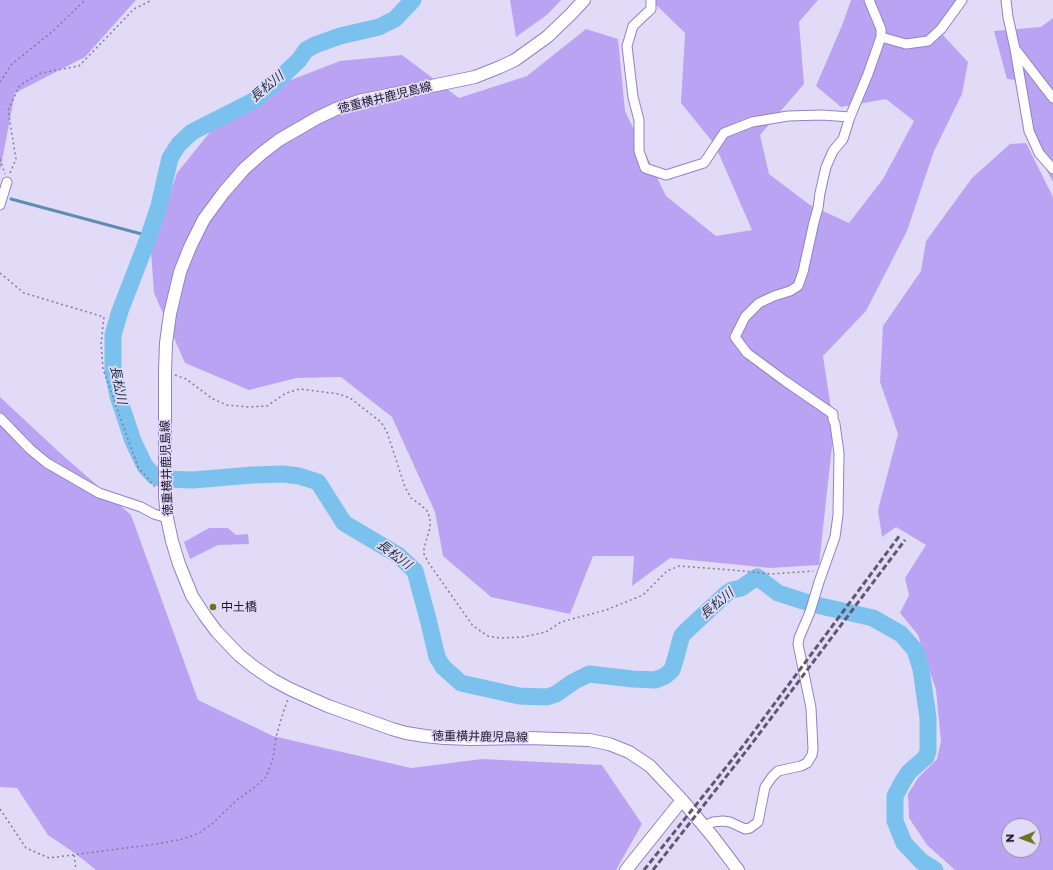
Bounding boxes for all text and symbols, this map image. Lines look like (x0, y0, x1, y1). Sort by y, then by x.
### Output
water label: 長松川 (247, 68, 287, 106)
street label: 徳重横井鹿児島線 (337, 79, 433, 117)
water label: 長松川 (107, 364, 129, 406)
street label: 徳重横井鹿児島線 (158, 420, 176, 516)
water label: 長松川 (374, 537, 414, 573)
water label: 長松川 (697, 585, 737, 623)
place label: 中土橋 (221, 600, 257, 614)
marker: 中土橋 (208, 602, 218, 612)
street label: 徳重横井鹿児島線 (432, 729, 528, 745)
north arrow (1001, 818, 1041, 858)
text: N (1003, 834, 1017, 843)

